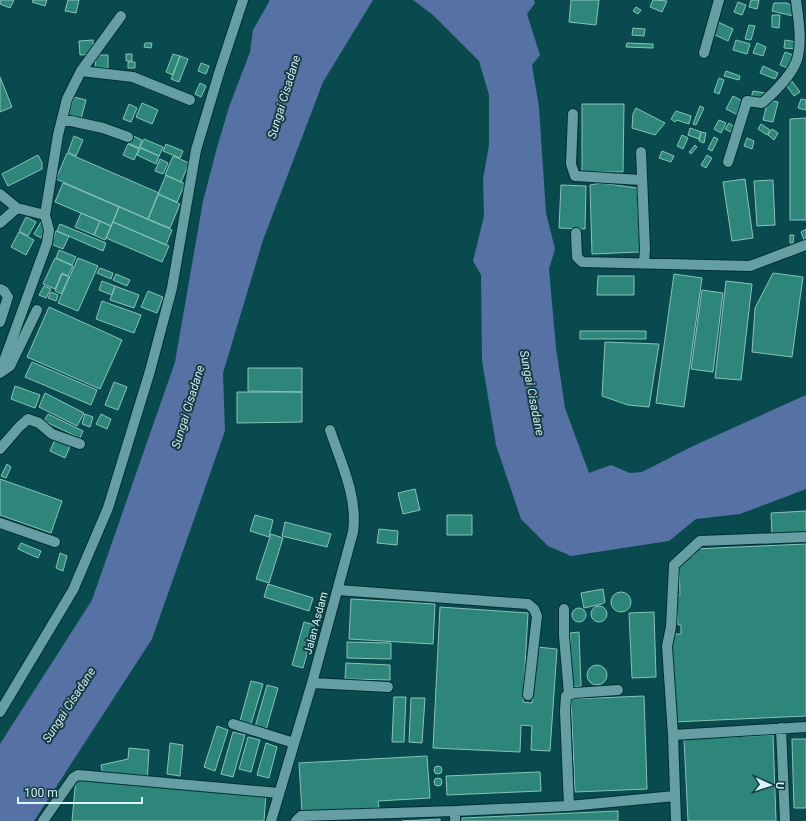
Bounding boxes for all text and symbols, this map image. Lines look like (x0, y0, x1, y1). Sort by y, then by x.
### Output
water label: Sungai Cisadane (265, 54, 303, 140)
water label: Sungai Cisadane (517, 349, 547, 437)
water label: Sungai Cisadane (169, 364, 207, 450)
street label: Jalan Asdam (301, 590, 331, 656)
water label: Sungai Cisadane (40, 665, 98, 745)
north arrow (750, 765, 790, 805)
scale bar (18, 779, 142, 805)
text: U (773, 782, 786, 789)
text: 100 m (24, 786, 58, 800)

